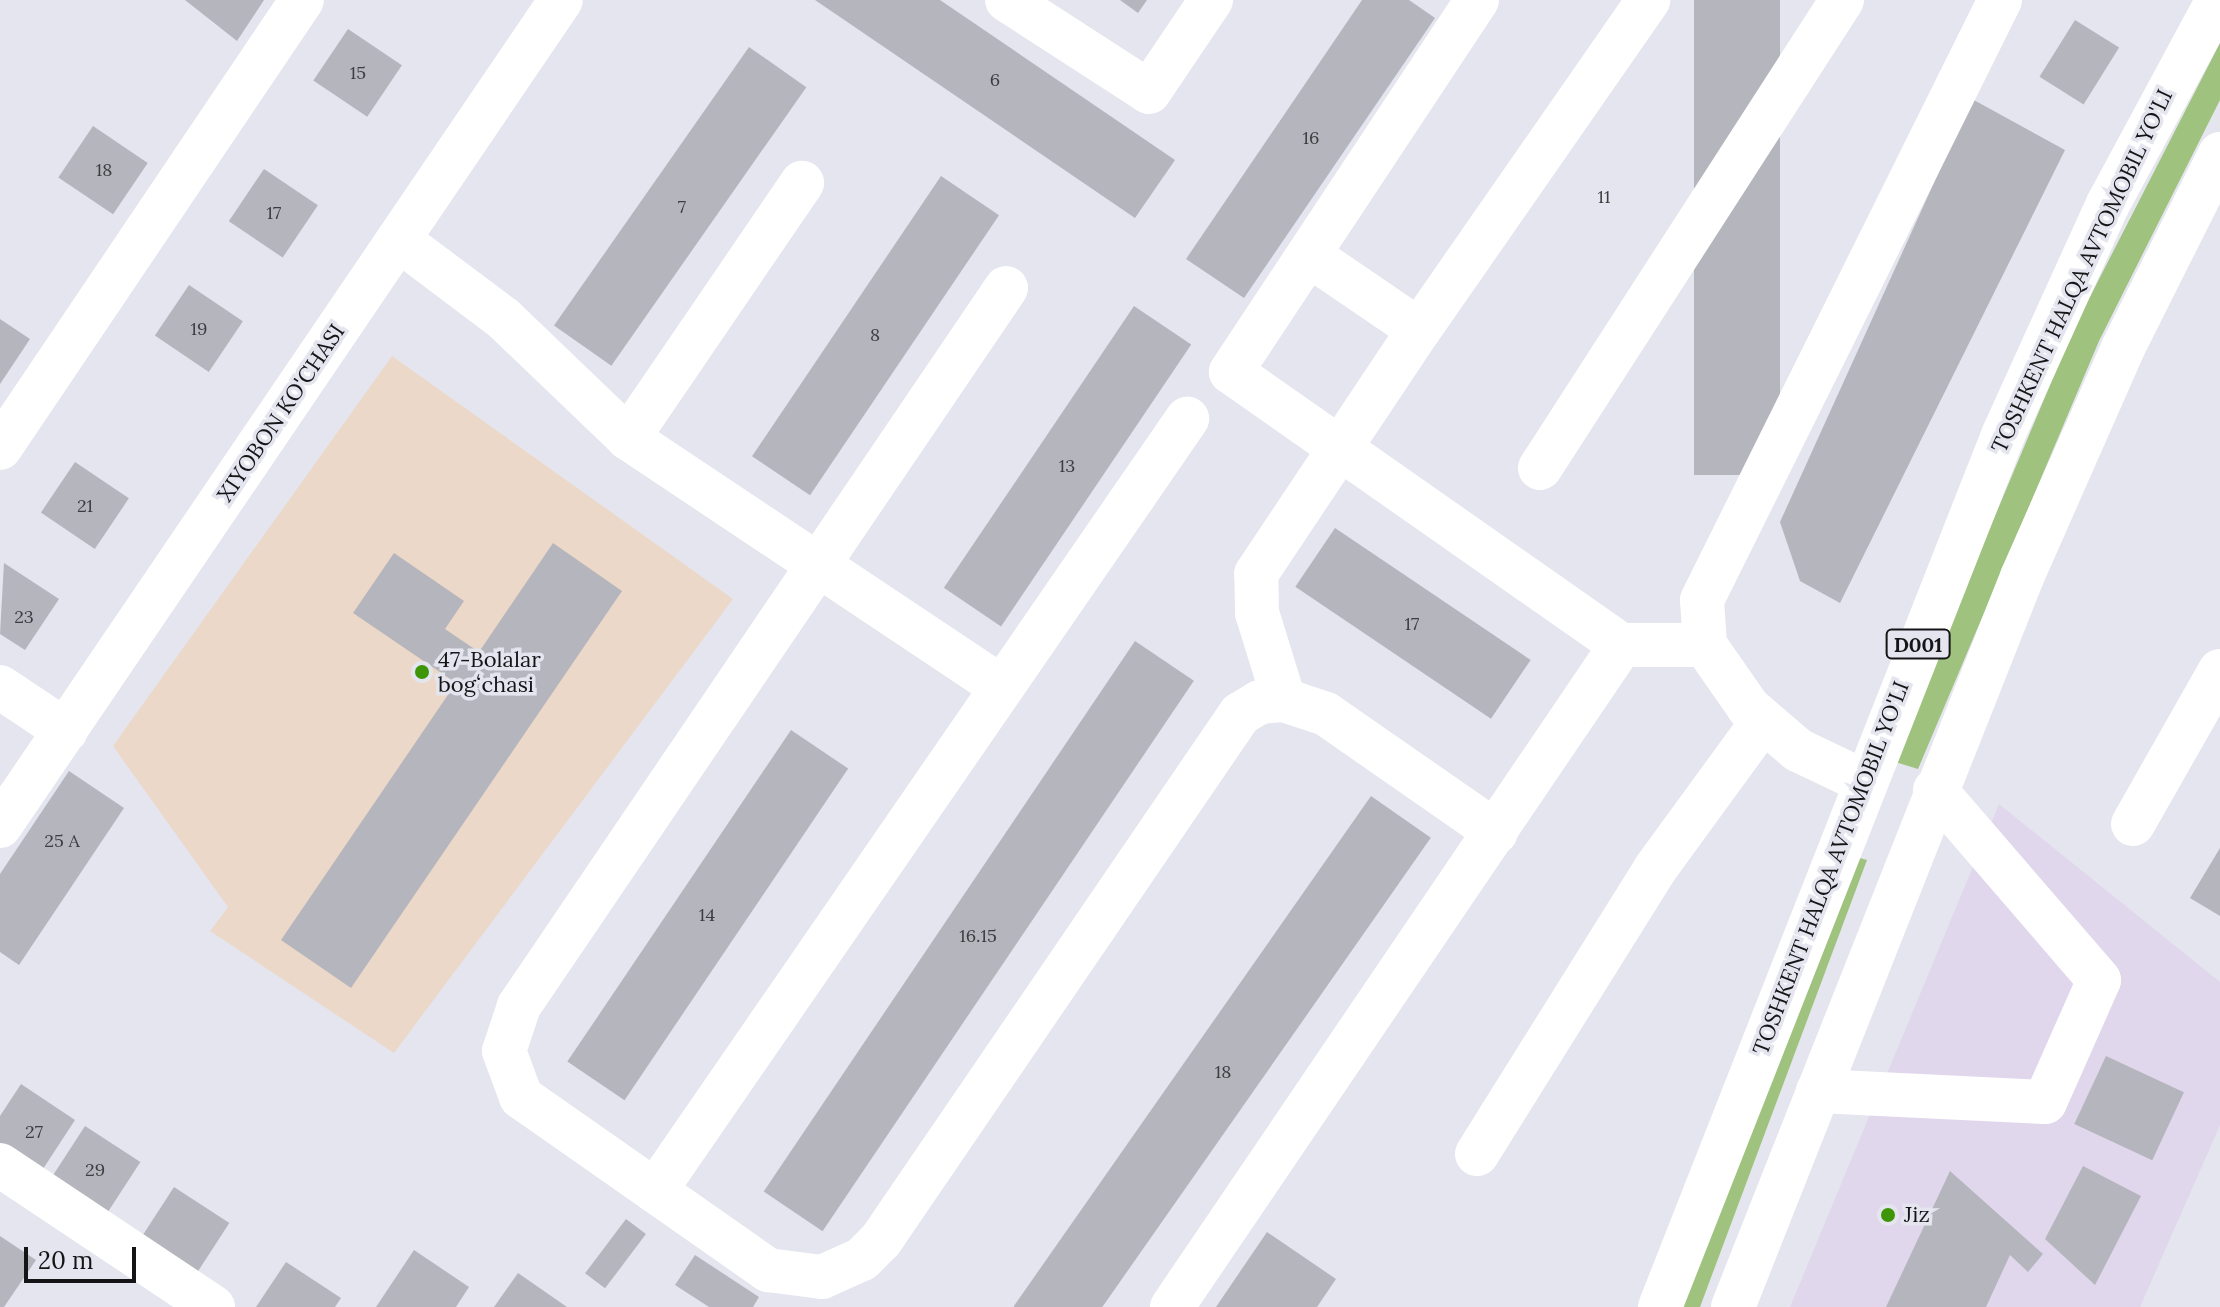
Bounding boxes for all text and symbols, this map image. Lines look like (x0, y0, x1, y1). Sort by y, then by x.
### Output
house number: 15 (350, 62, 366, 84)
house number: 6 (990, 69, 1000, 91)
street label: TOSHKENT HALQA AVTOMOBIL YO'LI (1986, 85, 2178, 457)
house number: 16 (1303, 127, 1319, 149)
house number: 18 (96, 159, 112, 181)
house number: 11 (1597, 186, 1611, 208)
house number: 7 (678, 196, 686, 218)
house number: 17 (267, 202, 281, 224)
house number: 19 (191, 318, 207, 340)
street label: XIYOBON KO'CHASI (212, 319, 350, 507)
house number: 8 (870, 324, 880, 346)
house number: 13 (1059, 455, 1075, 477)
house number: 21 (77, 495, 93, 517)
house number: 23 (14, 606, 34, 628)
house number: 17 (1405, 613, 1419, 635)
road number: D001 (1884, 628, 1952, 660)
place label: 47-Bolalar bogʻchasi (438, 646, 541, 698)
marker: 47-Bolalar bogʻchasi (413, 663, 431, 681)
street label: TOSHKENT HALQA AVTOMOBIL YO'LI (1747, 677, 1915, 1059)
house number: 25 A (44, 830, 80, 852)
house number: 14 (699, 904, 715, 926)
house number: 16.15 (959, 925, 997, 947)
house number: 18 (1215, 1061, 1231, 1083)
house number: 27 (25, 1121, 43, 1143)
house number: 29 (85, 1159, 105, 1181)
place label: Jiz (1904, 1202, 1930, 1228)
marker: Jiz (1879, 1206, 1897, 1224)
scale bar (28, 1231, 140, 1281)
text: 20 m (38, 1245, 94, 1276)

